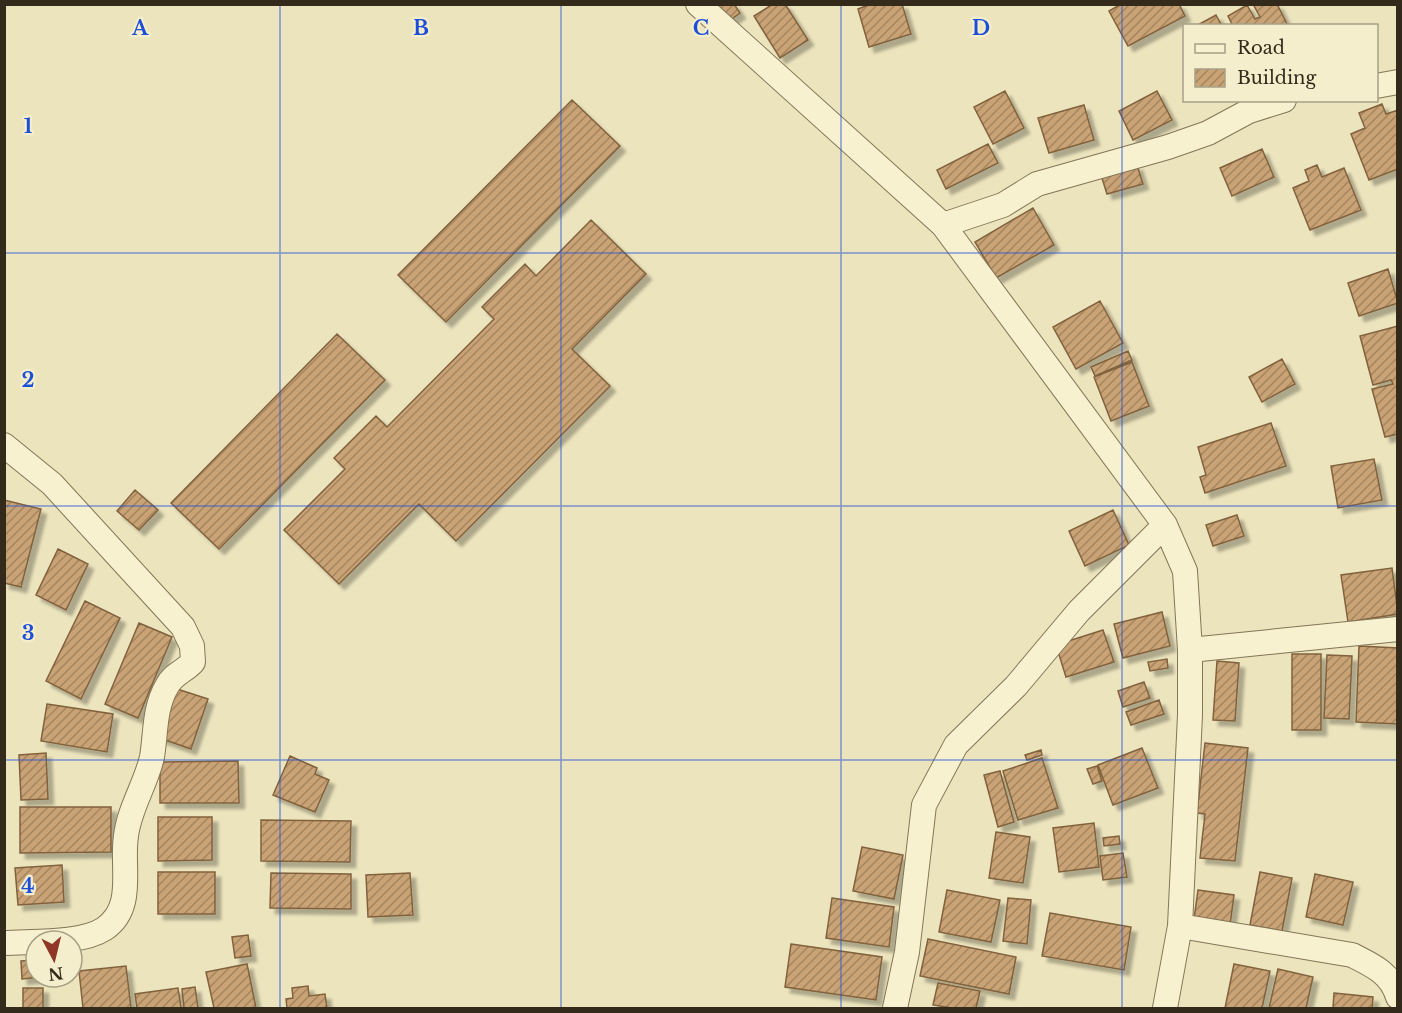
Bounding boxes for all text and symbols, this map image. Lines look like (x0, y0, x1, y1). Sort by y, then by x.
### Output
text: A (131, 16, 149, 40)
text: B (413, 16, 429, 40)
text: C (693, 16, 709, 40)
text: D (972, 16, 990, 40)
legend (1183, 24, 1378, 102)
text: Road (1237, 37, 1285, 59)
text: Building (1237, 67, 1316, 89)
text: 1 (24, 114, 33, 138)
text: 2 (21, 368, 35, 392)
text: 3 (22, 621, 34, 645)
text: 4 (21, 874, 35, 898)
north arrow (24, 929, 84, 989)
text: N (47, 963, 65, 985)

